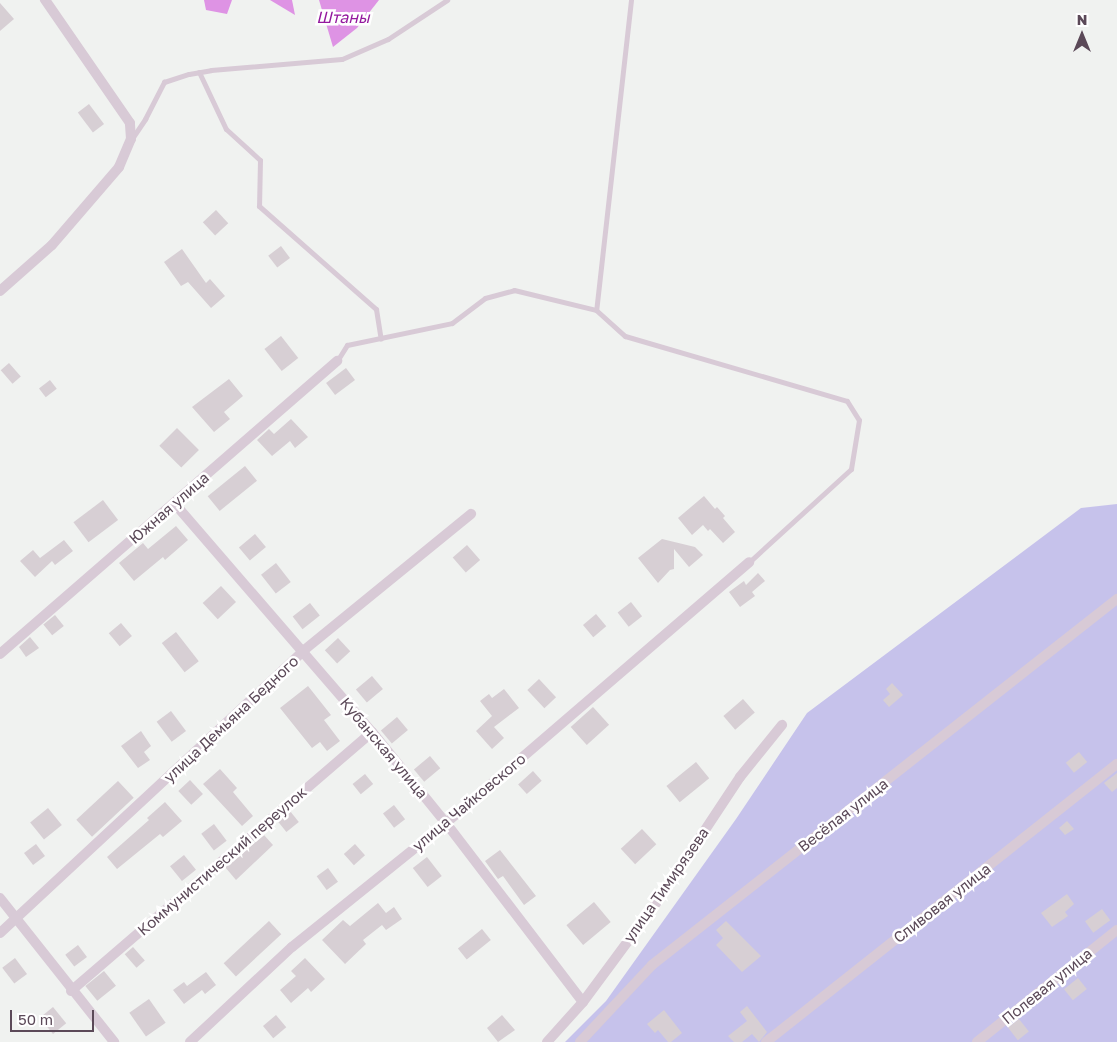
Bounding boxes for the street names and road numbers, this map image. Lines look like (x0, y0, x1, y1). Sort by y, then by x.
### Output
street label: Южная улица (125, 468, 213, 548)
street label: улица Демьяна Бедного (160, 652, 302, 786)
street label: Кубанская улица (337, 694, 431, 802)
street label: улица Чайковского (409, 749, 529, 855)
street label: Весёлая улица (795, 774, 891, 856)
street label: Коммунистический переулок (134, 783, 310, 939)
street label: улица Тимирязева (620, 824, 712, 946)
street label: Сливовая улица (890, 859, 994, 947)
street label: Полевая улица (998, 944, 1096, 1028)

